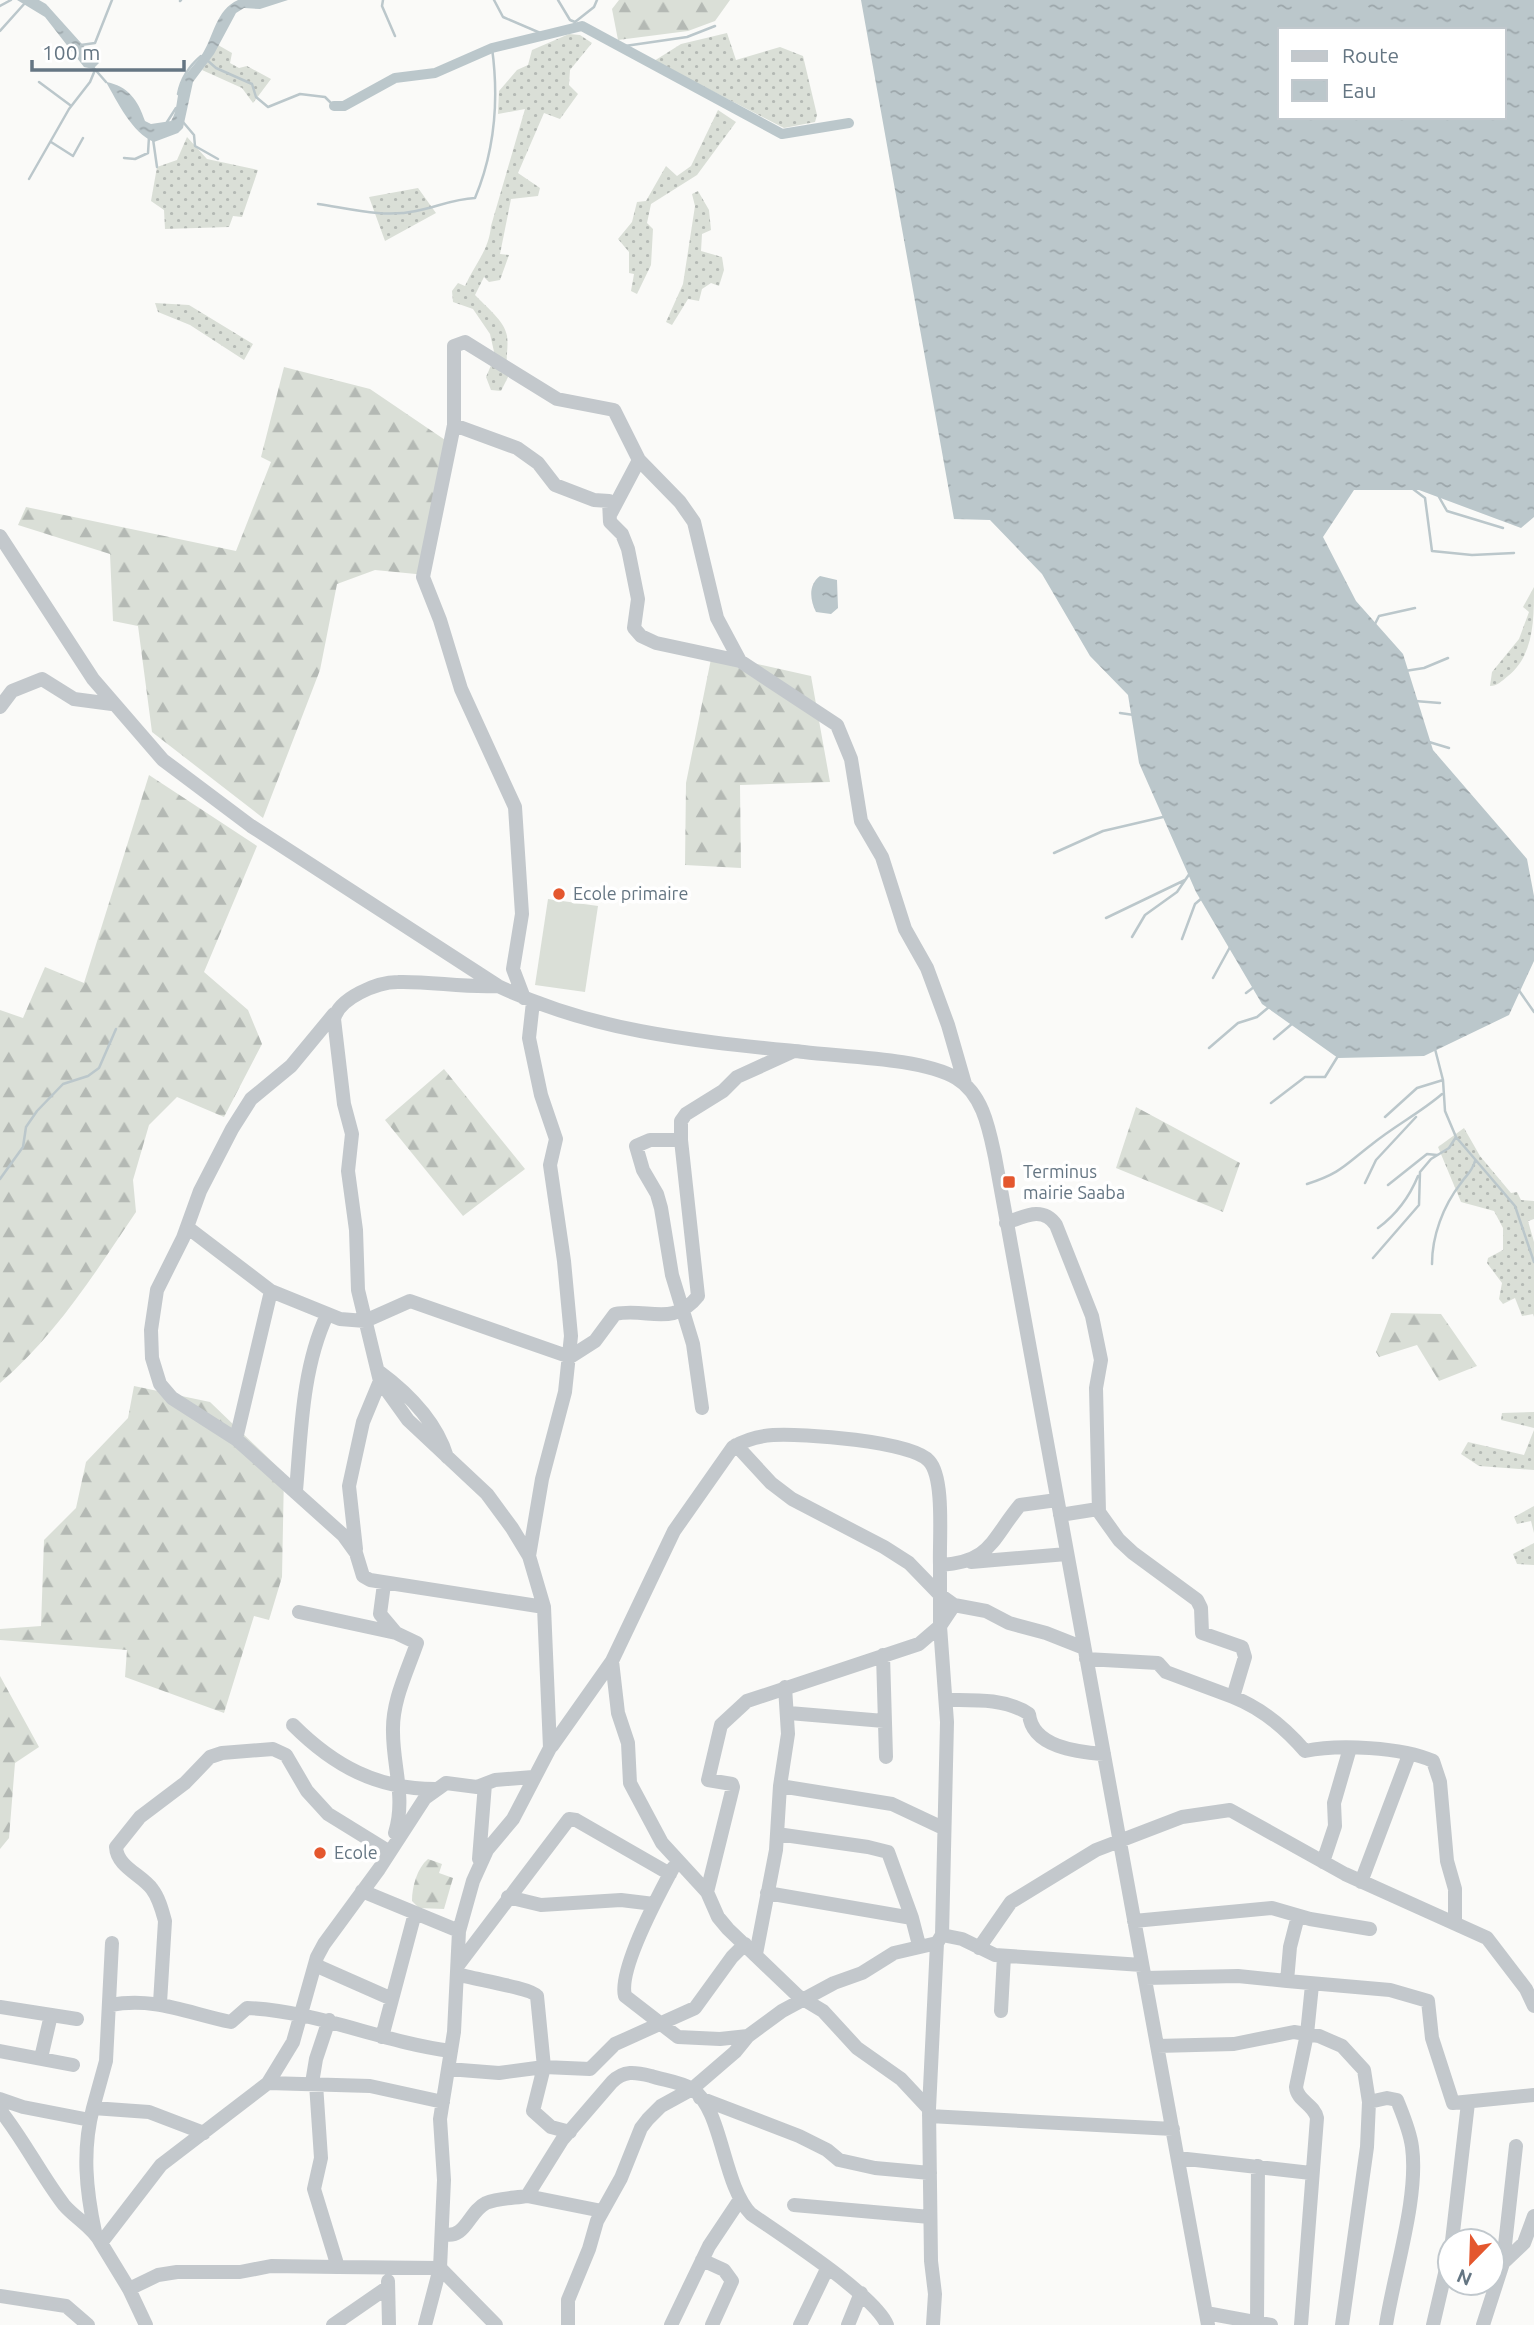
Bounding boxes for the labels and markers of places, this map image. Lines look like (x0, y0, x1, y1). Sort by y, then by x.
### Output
place label: Ecole primaire (573, 883, 688, 903)
marker: Ecole primaire (551, 886, 567, 902)
place label: Terminus mairie Saaba (1023, 1161, 1125, 1202)
marker: Terminus mairie Saaba (1001, 1174, 1017, 1190)
place label: Ecole (334, 1842, 378, 1862)
marker: Ecole (312, 1845, 328, 1861)

